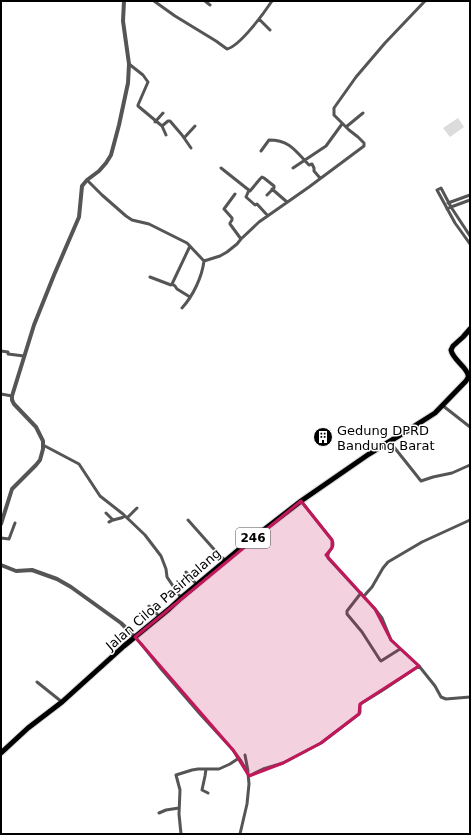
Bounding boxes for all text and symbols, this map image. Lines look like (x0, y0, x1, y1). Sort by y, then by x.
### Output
place label: Gedung DPRD Bandung Barat (337, 423, 435, 453)
building icon: Gedung DPRD Bandung Barat (312, 426, 334, 448)
road number: 246 (236, 528, 270, 548)
street label: Jalan Ciloa Pasirhalang (102, 545, 224, 654)

